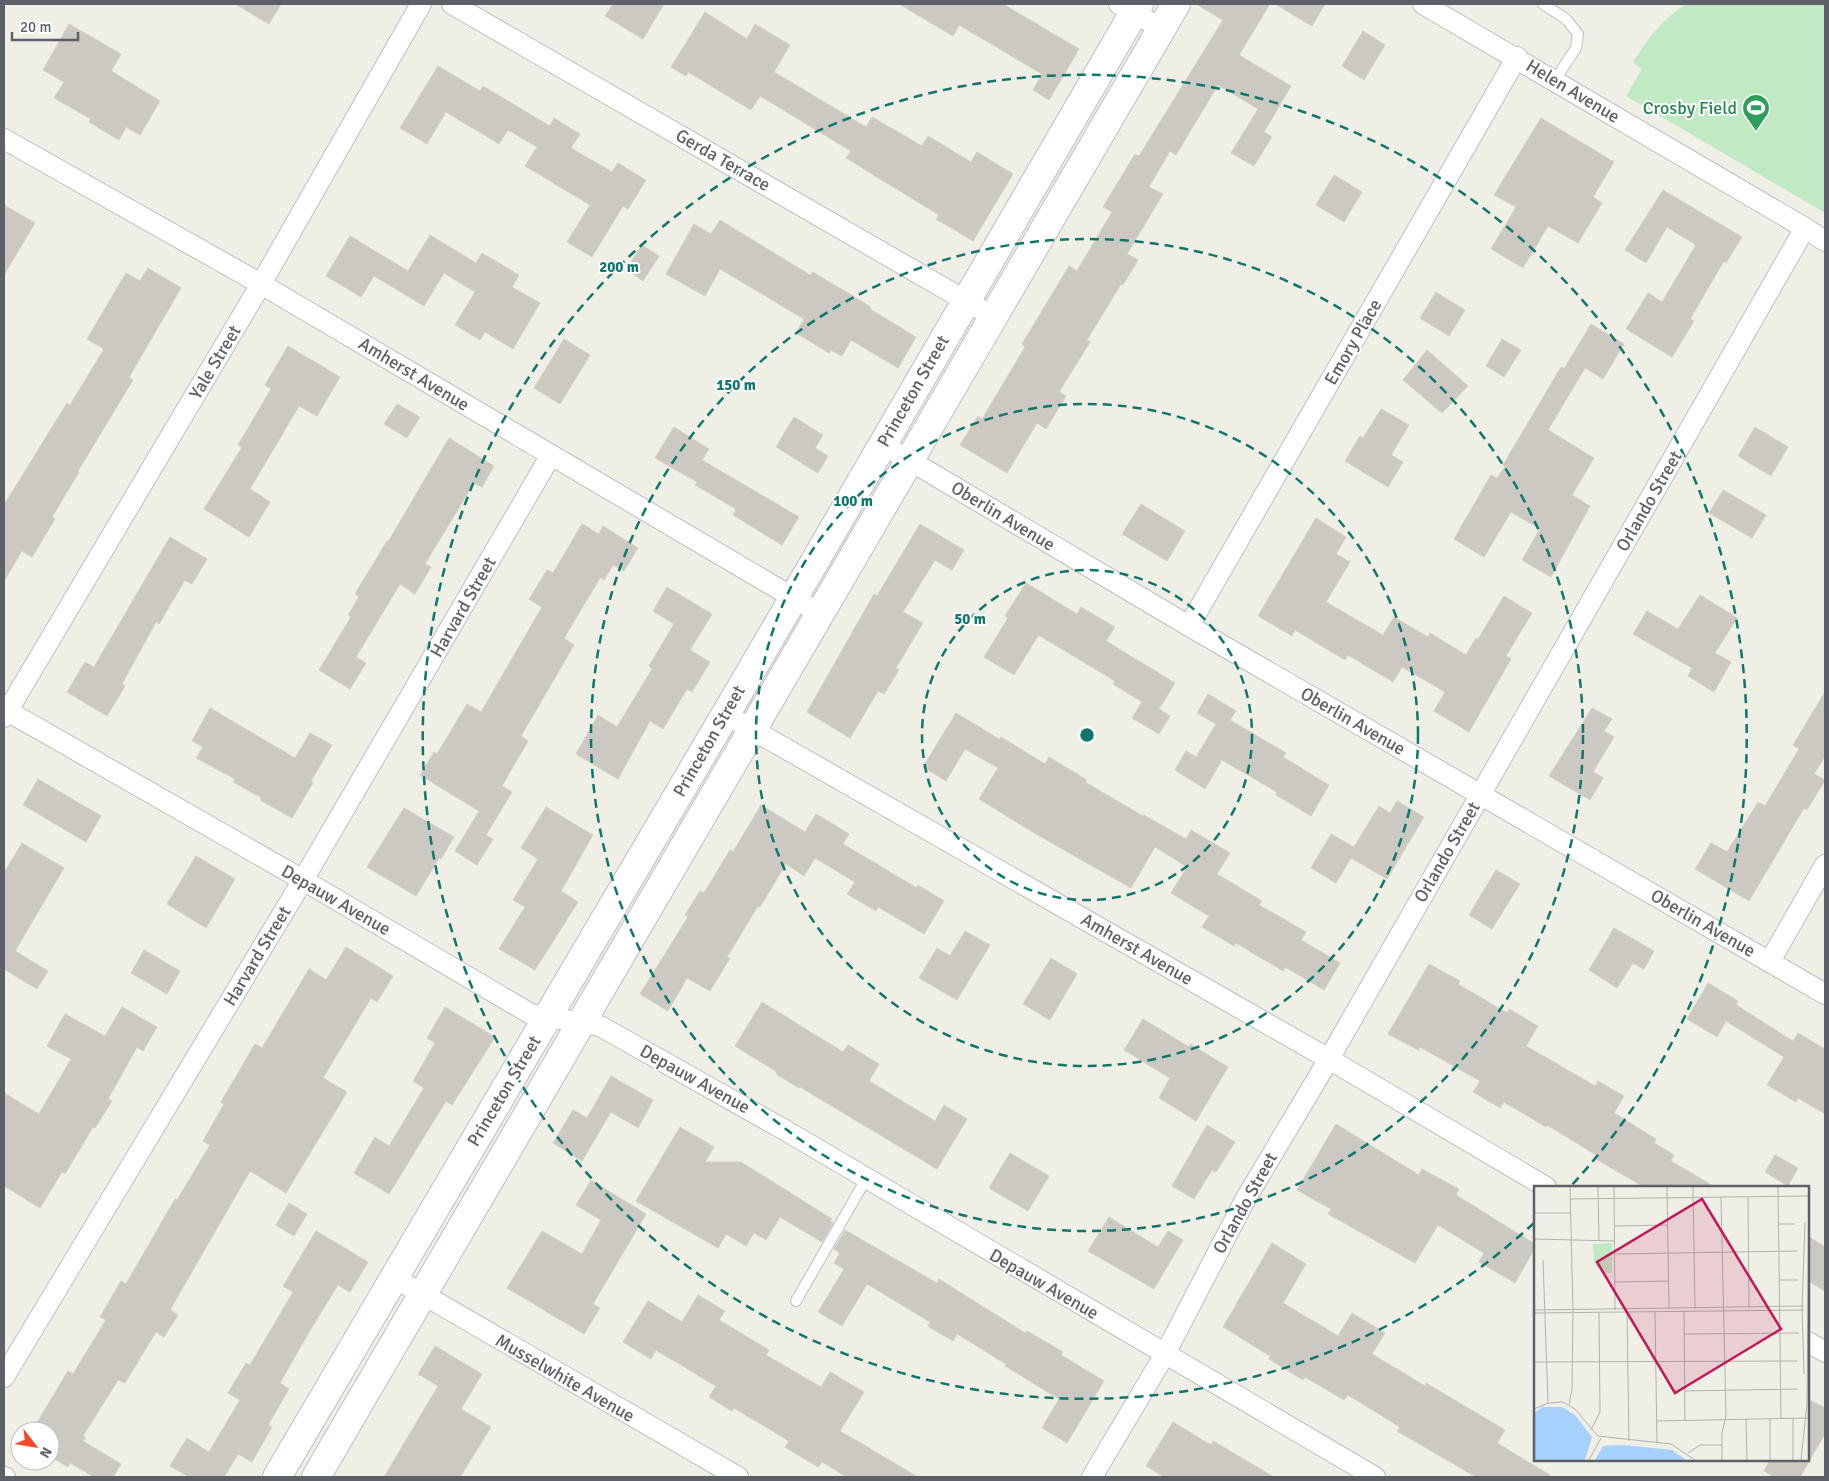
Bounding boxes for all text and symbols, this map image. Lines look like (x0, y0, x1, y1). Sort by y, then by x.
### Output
scale bar (12, 10, 79, 42)
text: 20 m (20, 18, 51, 36)
street label: Helen Avenue (1522, 54, 1624, 128)
sports icon: Crosby Field (1741, 93, 1771, 132)
place label: Crosby Field (1643, 97, 1737, 119)
street label: Gerda Terrace (672, 124, 774, 196)
text: 200 m (599, 258, 639, 276)
street label: Emory Place (1320, 295, 1386, 389)
street label: Yale Street (184, 321, 246, 403)
street label: Princeton Street (872, 331, 954, 451)
street label: Amherst Avenue (355, 332, 473, 416)
text: 150 m (716, 376, 756, 394)
street label: Orlando Street (1611, 447, 1687, 555)
street label: Oberlin Avenue (947, 476, 1059, 556)
text: 100 m (833, 492, 873, 510)
street label: Harvard Street (425, 553, 501, 661)
text: 50 m (954, 610, 986, 628)
street label: Princeton Street (668, 681, 750, 801)
street label: Oberlin Avenue (1297, 682, 1409, 760)
centre of rings (1078, 726, 1096, 744)
street label: Orlando Street (1409, 798, 1485, 906)
street label: Depauw Avenue (277, 860, 395, 940)
street label: Oberlin Avenue (1647, 884, 1759, 962)
street label: Harvard Street (219, 902, 295, 1010)
street label: Amherst Avenue (1077, 908, 1197, 990)
street label: Princeton Street (462, 1032, 546, 1150)
street label: Depauw Avenue (636, 1040, 754, 1118)
street label: Orlando Street (1208, 1148, 1282, 1258)
inset map (1534, 1186, 1809, 1461)
street label: Depauw Avenue (985, 1244, 1103, 1324)
street label: Musselwhite Avenue (491, 1329, 639, 1427)
north arrow (10, 1421, 60, 1471)
text: N (36, 1444, 56, 1461)

